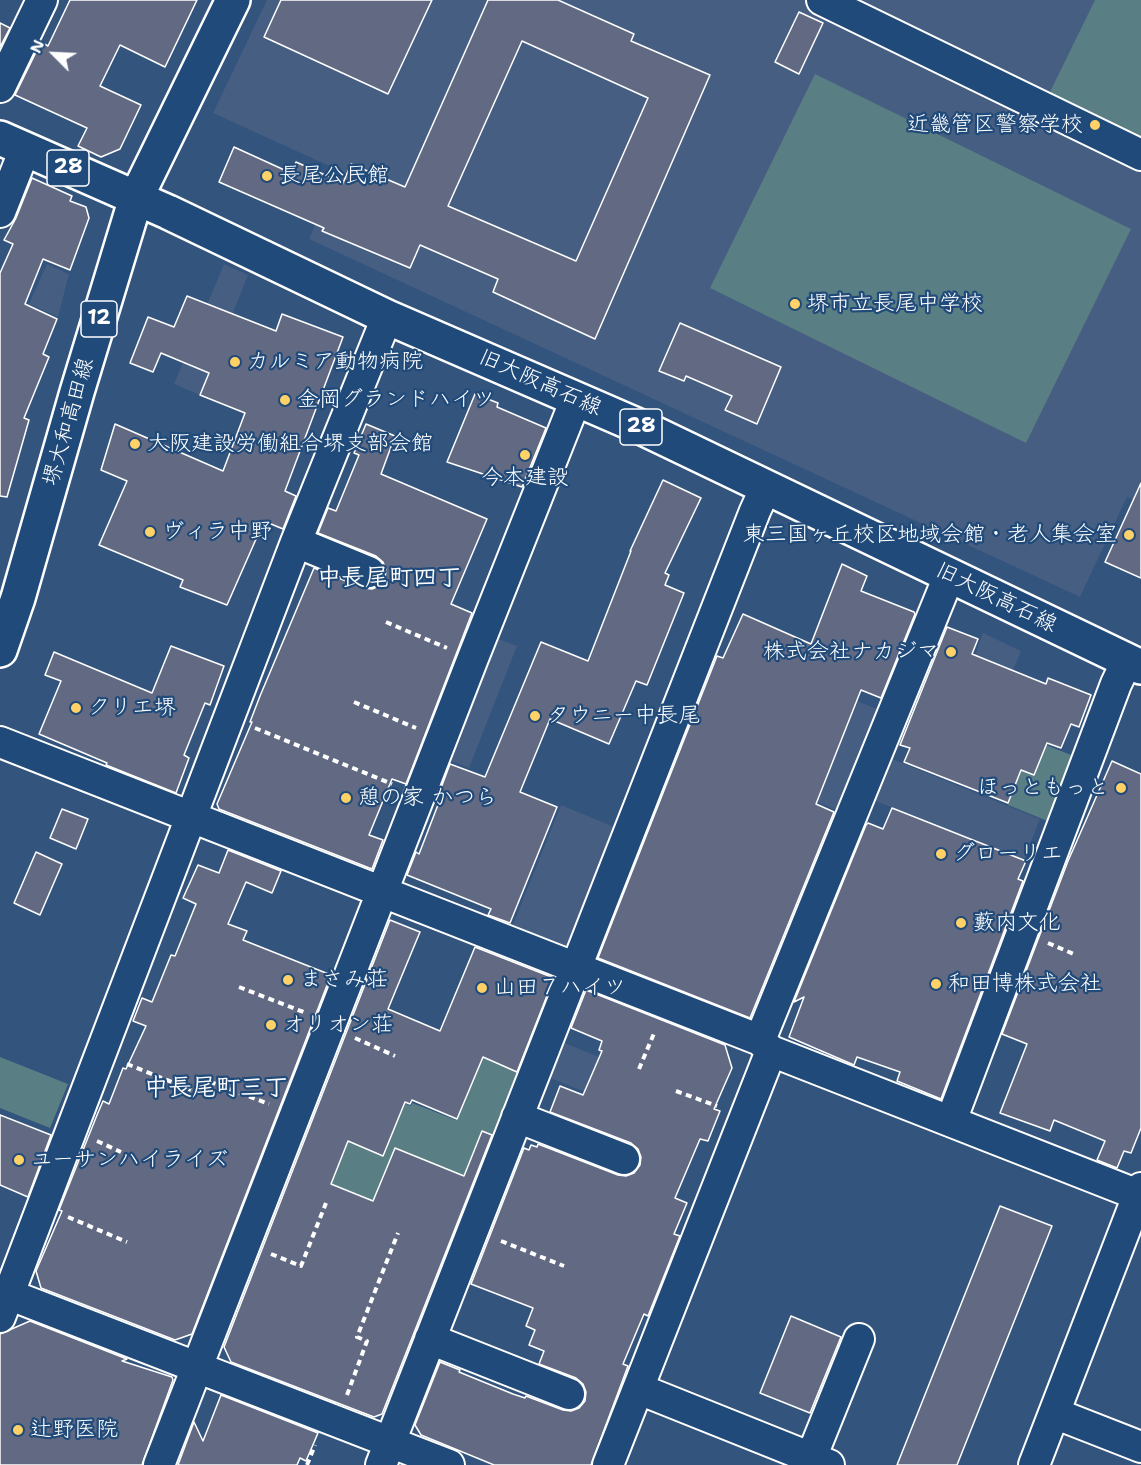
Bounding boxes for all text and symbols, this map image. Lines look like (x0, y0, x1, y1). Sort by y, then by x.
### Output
north arrow (24, 24, 84, 84)
text: N (25, 36, 49, 57)
place label: 近畿管区警察学校 (907, 112, 1083, 138)
marker: 近畿管区警察学校 (1088, 118, 1102, 132)
road number: 28 (47, 150, 89, 186)
place label: 長尾公民館 (279, 163, 389, 189)
marker: 長尾公民館 (260, 169, 274, 183)
place label: 堺市立長尾中学校 (807, 291, 983, 317)
marker: 堺市立長尾中学校 (788, 297, 802, 311)
road number: 12 (81, 301, 117, 337)
street label: 旧大阪高石線 (474, 344, 606, 422)
place label: カルミア動物病院 (247, 349, 423, 375)
street label: 堺大和高田線 (38, 355, 100, 489)
marker: カルミア動物病院 (228, 355, 242, 369)
place label: 金岡グランドハイツ (297, 387, 495, 413)
marker: 金岡グランドハイツ (278, 393, 292, 407)
road number: 28 (620, 409, 662, 445)
place label: 大阪建設労働組合堺支部会館 (147, 431, 433, 457)
marker: 大阪建設労働組合堺支部会館 (128, 437, 142, 451)
marker: 今本建設 (518, 448, 532, 462)
place label: 今本建設 (481, 465, 569, 491)
place label: ヴィラ中野 (162, 519, 272, 545)
place label: 東三国ヶ丘校区地域会館・老人集会室 (743, 522, 1117, 548)
marker: ヴィラ中野 (143, 525, 157, 539)
marker: 東三国ヶ丘校区地域会館・老人集会室 (1122, 528, 1136, 542)
street label: 旧大阪高石線 (931, 557, 1061, 639)
district label: 中長尾町四丁 (317, 565, 461, 593)
place label: 株式会社ナカジマ (763, 639, 939, 665)
marker: 株式会社ナカジマ (944, 645, 958, 659)
place label: クリエ堺 (88, 695, 176, 721)
marker: クリエ堺 (69, 701, 83, 715)
place label: タウニー中長尾 (547, 703, 701, 729)
marker: タウニー中長尾 (528, 709, 542, 723)
place label: ほっともっと (977, 775, 1109, 801)
marker: ほっともっと (1114, 781, 1128, 795)
place label: 憩の家 かつら (358, 785, 498, 811)
marker: 憩の家 かつら (339, 791, 353, 805)
place label: グローリエ (953, 841, 1063, 867)
marker: グローリエ (934, 847, 948, 861)
place label: 藪内文化 (973, 910, 1061, 936)
marker: 藪内文化 (954, 916, 968, 930)
place label: まさみ荘 (300, 967, 388, 993)
place label: 和田博株式会社 (948, 971, 1102, 997)
marker: まさみ荘 (281, 973, 295, 987)
place label: 山田７ハイツ (494, 975, 626, 1001)
marker: 和田博株式会社 (929, 977, 943, 991)
marker: 山田７ハイツ (475, 981, 489, 995)
place label: オリオン荘 (283, 1012, 393, 1038)
marker: オリオン荘 (264, 1018, 278, 1032)
district label: 中長尾町三丁 (144, 1075, 288, 1103)
place label: ユーサンハイライズ (31, 1147, 228, 1173)
marker: ユーサンハイライズ (12, 1153, 26, 1167)
place label: 辻野医院 (30, 1417, 118, 1443)
marker: 辻野医院 (11, 1423, 25, 1437)

